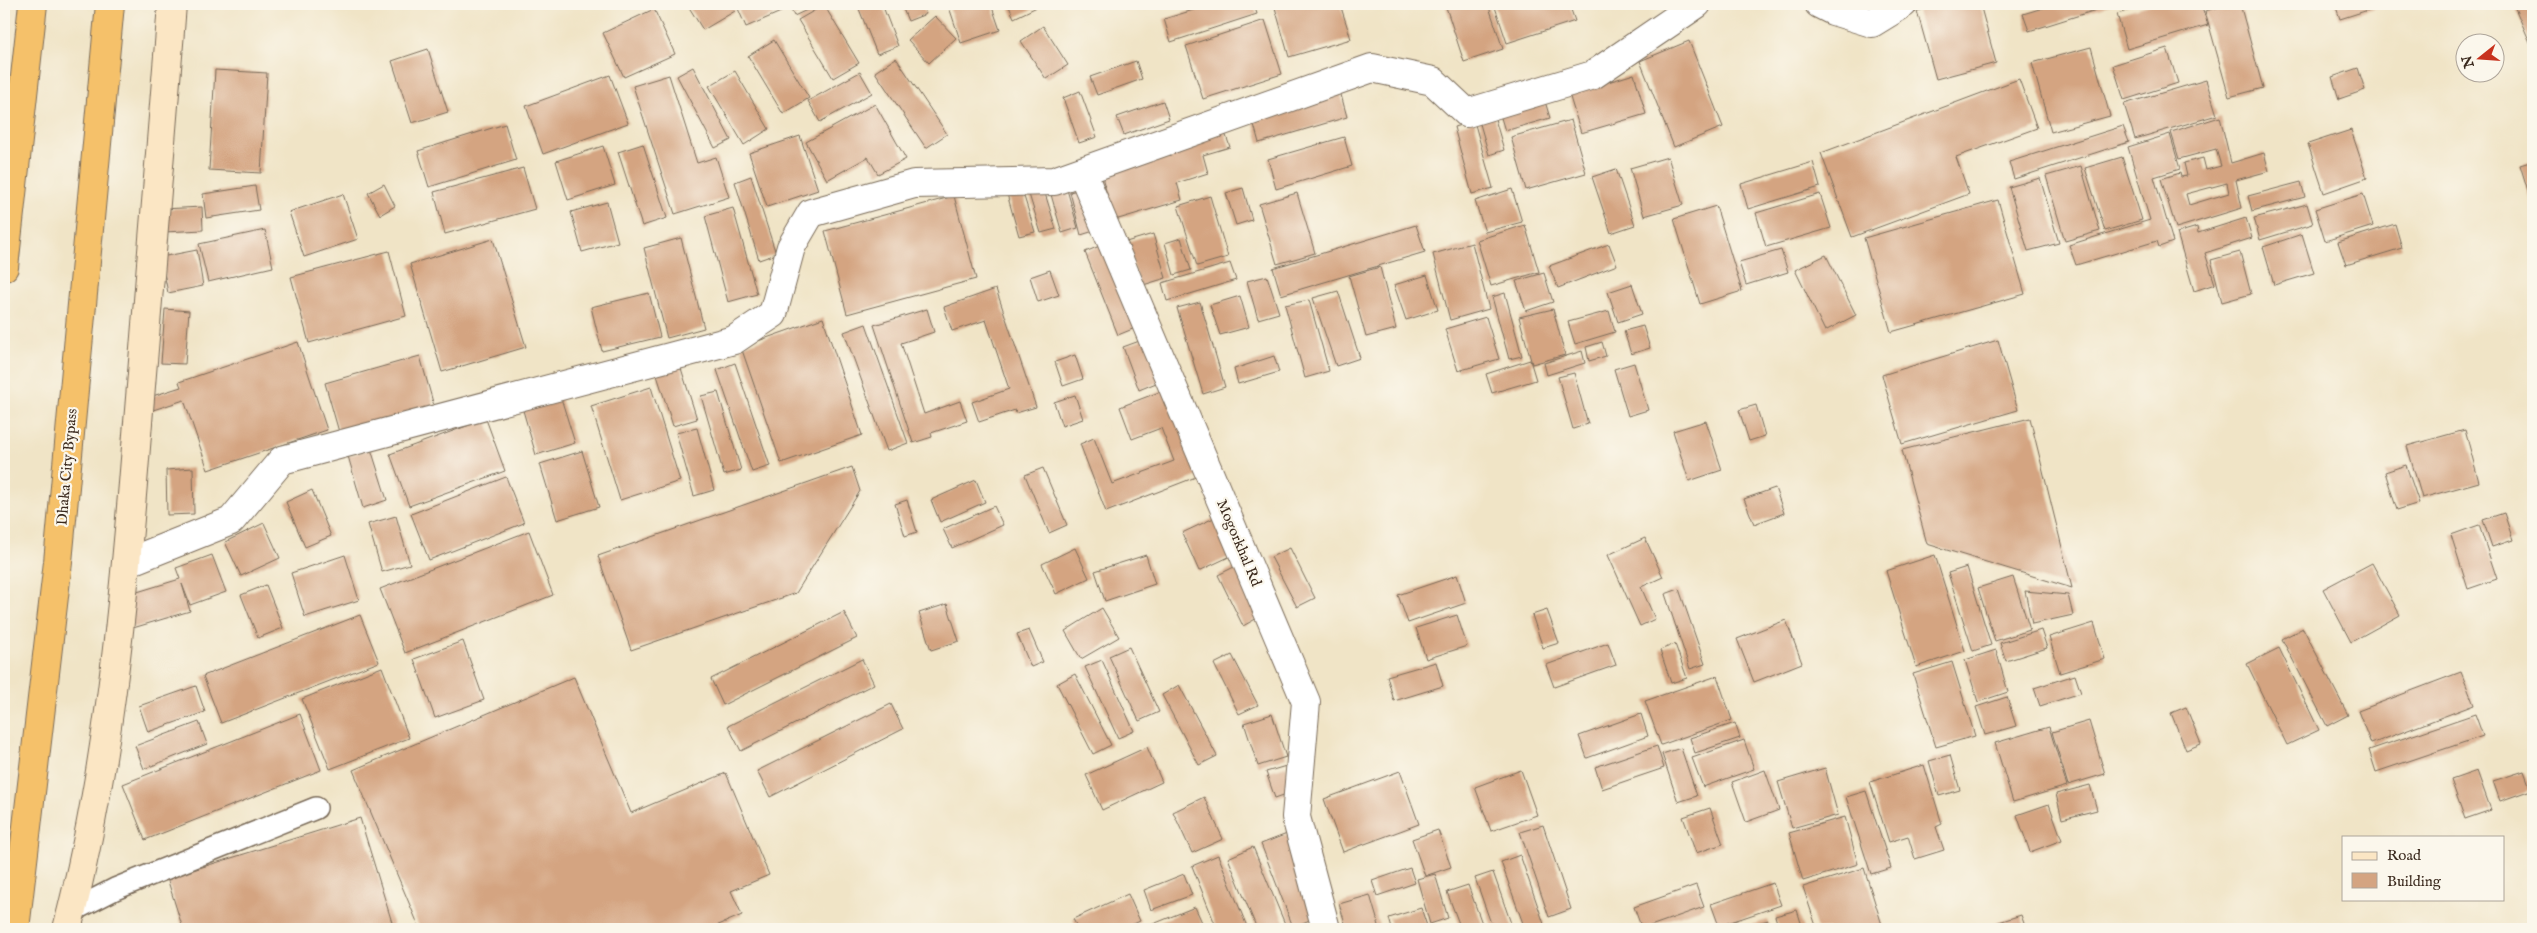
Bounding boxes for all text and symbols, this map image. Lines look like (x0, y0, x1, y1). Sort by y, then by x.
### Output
north arrow (2454, 32, 2504, 82)
text: N (2458, 53, 2479, 71)
street label: Dhaka City Bypass (52, 408, 82, 526)
street label: Mogorkhal Rd (1212, 497, 1266, 590)
legend (2342, 836, 2504, 900)
text: Road (2387, 846, 2422, 865)
text: Building (2387, 872, 2442, 891)

